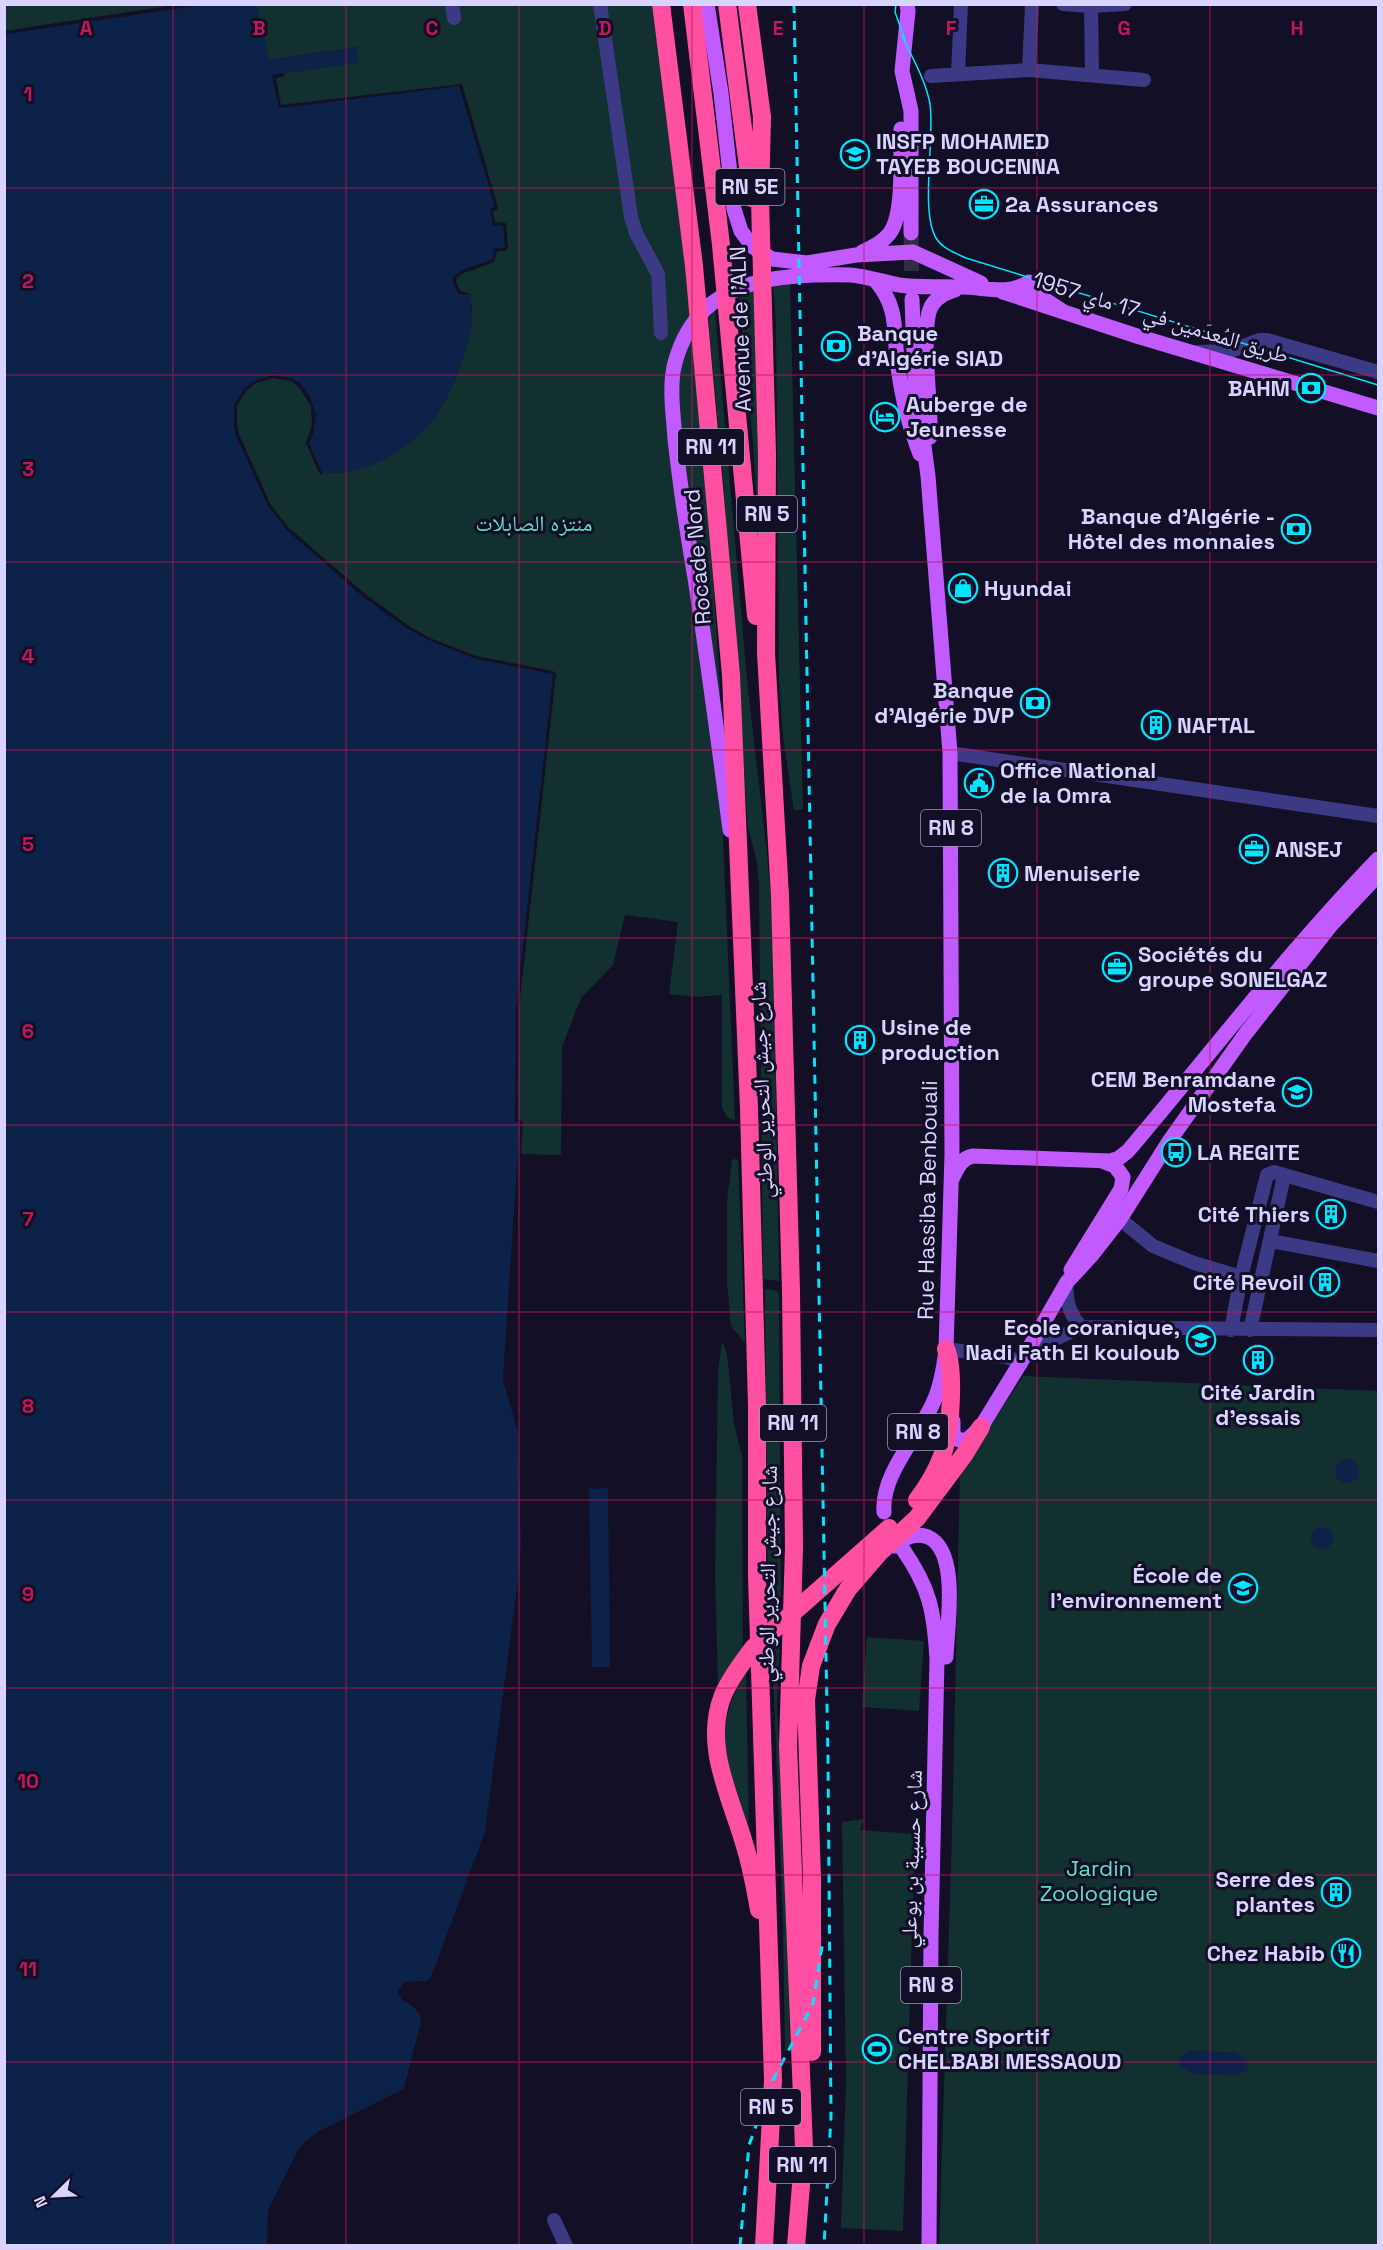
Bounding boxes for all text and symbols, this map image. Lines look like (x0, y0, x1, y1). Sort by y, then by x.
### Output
text: A (80, 15, 93, 41)
text: B (252, 15, 266, 41)
text: C (426, 15, 439, 41)
text: D (598, 15, 612, 41)
text: E (772, 15, 784, 41)
text: F (946, 15, 957, 41)
text: G (1117, 15, 1131, 41)
text: H (1290, 15, 1304, 41)
text: 1 (23, 81, 33, 107)
place label: INSFP MOHAMED TAYEB BOUCENNA (876, 127, 1060, 180)
school or university icon: INSFP MOHAMED TAYEB BOUCENNA (839, 138, 871, 170)
road number: RN 5E (716, 169, 784, 205)
office icon: 2a Assurances (968, 188, 1000, 220)
place label: 2a Assurances (1005, 190, 1159, 218)
street label: Avenue de l'ALN (723, 246, 757, 412)
street label: طريق المُعدَمين في 17 ماي 1957 (1029, 265, 1292, 373)
text: 2 (22, 268, 34, 294)
place label: Banque d'Algérie SIAD (857, 319, 1003, 372)
bank icon: Banque d'Algérie SIAD (820, 330, 852, 362)
bank icon: BAHM (1295, 372, 1327, 404)
place label: BAHM (1228, 374, 1290, 402)
place label: Auberge de Jeunesse (906, 390, 1028, 443)
hotel icon: Auberge de Jeunesse (869, 401, 901, 433)
road number: RN 11 (678, 429, 744, 465)
text: 3 (22, 456, 34, 482)
street label: Rocade Nord (677, 488, 717, 626)
road number: RN 5 (737, 496, 797, 532)
place label: Banque d'Algérie - Hôtel des monnaies (1068, 502, 1275, 555)
park label: منتزه الصابلات (476, 509, 592, 537)
bank icon: Banque d'Algérie - Hôtel des monnaies (1280, 513, 1312, 545)
shop icon: Hyundai (947, 572, 979, 604)
place label: Hyundai (984, 574, 1072, 602)
text: 4 (22, 643, 35, 669)
place label: Banque d'Algérie DVP (874, 676, 1014, 729)
bank icon: Banque d'Algérie DVP (1019, 687, 1051, 719)
building icon: NAFTAL (1140, 709, 1172, 741)
place label: NAFTAL (1177, 711, 1255, 739)
place label: Office National de la Omra (1000, 756, 1156, 809)
public building icon: Office National de la Omra (963, 767, 995, 799)
road number: RN 8 (921, 810, 981, 846)
text: 5 (22, 831, 34, 857)
office icon: ANSEJ (1238, 833, 1270, 865)
place label: ANSEJ (1275, 835, 1343, 863)
building icon: Menuiserie (987, 857, 1019, 889)
place label: Menuiserie (1024, 859, 1140, 887)
place label: Sociétés du groupe SONELGAZ (1138, 940, 1327, 993)
office icon: Sociétés du groupe SONELGAZ (1101, 951, 1133, 983)
street label: شارع جيش التحرير الوطني (743, 981, 782, 1199)
place label: Usine de production (881, 1013, 1000, 1066)
text: 6 (22, 1018, 34, 1044)
building icon: Usine de production (844, 1024, 876, 1056)
place label: CEM Benramdane Mostefa (1091, 1065, 1276, 1118)
school or university icon: CEM Benramdane Mostefa (1281, 1076, 1313, 1108)
street label: Rue Hassiba Benbouali (911, 1080, 943, 1320)
bus stop icon: LA REGITE (1160, 1136, 1192, 1168)
place label: LA REGITE (1197, 1138, 1300, 1166)
building icon: Cité Thiers (1315, 1198, 1347, 1230)
place label: Cité Thiers (1198, 1200, 1310, 1228)
text: 7 (22, 1206, 34, 1232)
building icon: Cité Revoil (1309, 1266, 1341, 1298)
place label: Cité Revoil (1193, 1268, 1304, 1296)
place label: Ecole coranique, Nadi Fath El kouloub (965, 1313, 1180, 1366)
school or university icon: Ecole coranique, Nadi Fath El kouloub (1185, 1324, 1217, 1356)
building icon: Cité Jardin d'essais (1242, 1344, 1274, 1376)
place label: Cité Jardin d'essais (1200, 1378, 1316, 1431)
text: 8 (22, 1393, 34, 1419)
road number: RN 11 (760, 1405, 826, 1441)
road number: RN 8 (888, 1414, 948, 1450)
street label: شارع جيش التحرير الوطني (751, 1465, 786, 1683)
place label: École de l'environnement (1050, 1561, 1222, 1614)
school or university icon: École de l'environnement (1227, 1572, 1259, 1604)
text: 9 (22, 1581, 34, 1607)
text: 10 (17, 1768, 39, 1794)
street label: شارع حسيبة بن بوعلي (894, 1769, 932, 1949)
park label: Jardin Zoologique (1040, 1854, 1158, 1907)
place label: Serre des plantes (1215, 1865, 1315, 1918)
building icon: Serre des plantes (1320, 1876, 1352, 1908)
restaurant icon: Chez Habib (1330, 1937, 1362, 1969)
place label: Chez Habib (1207, 1939, 1325, 1967)
text: 11 (19, 1956, 37, 1982)
road number: RN 8 (901, 1967, 961, 2003)
place label: Centre Sportif CHELBABI MESSAOUD (898, 2022, 1122, 2075)
sports icon: Centre Sportif CHELBABI MESSAOUD (861, 2033, 893, 2065)
road number: RN 5 (741, 2089, 801, 2125)
road number: RN 11 (769, 2147, 835, 2183)
north arrow (24, 2166, 84, 2226)
text: N (29, 2193, 53, 2211)

